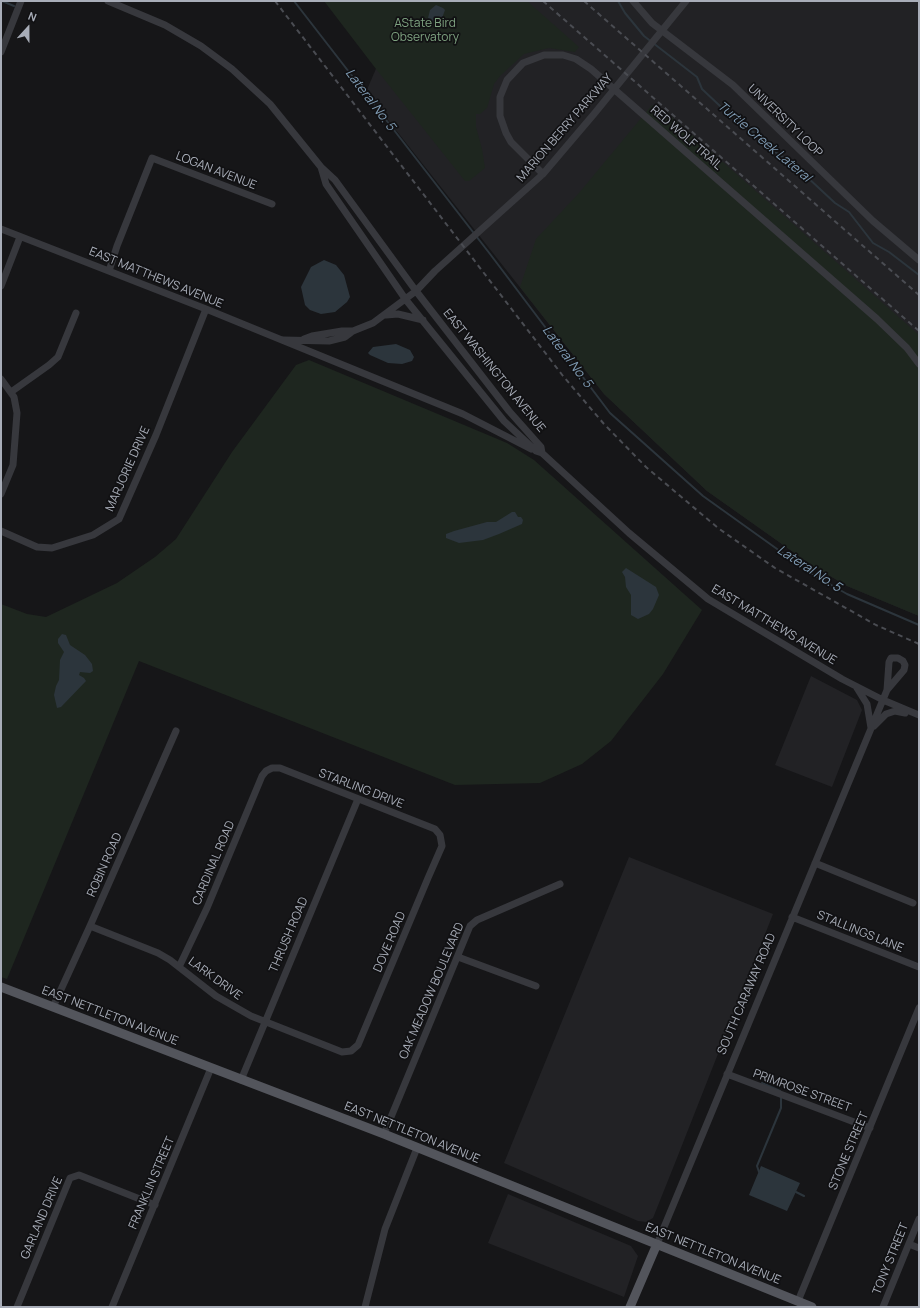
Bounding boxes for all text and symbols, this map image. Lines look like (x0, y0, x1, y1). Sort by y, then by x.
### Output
north arrow (8, 8, 48, 48)
text: N (26, 8, 39, 25)
park label: AState Bird Observatory (391, 17, 459, 45)
water label: Lateral No. 5 (342, 66, 398, 134)
street label: MARION BERRY PARKWAY (514, 71, 616, 185)
street label: UNIVERSITY LOOP (745, 82, 825, 160)
water label: Turtle Creek Lateral (714, 98, 814, 186)
street label: RED WOLF TRAIL (647, 103, 725, 173)
street label: LOGAN AVENUE (174, 149, 258, 193)
street label: EAST MATTHEWS AVENUE (87, 244, 225, 312)
street label: EAST WASHINGTON AVENUE (440, 306, 548, 436)
water label: Lateral No. 5 (539, 323, 595, 391)
street label: MARJORIE DRIVE (103, 424, 153, 514)
water label: Lateral No. 5 (774, 542, 844, 596)
street label: EAST MATTHEWS AVENUE (709, 582, 839, 668)
street label: STARLING DRIVE (316, 766, 406, 812)
street label: CARDINAL ROAD (190, 819, 238, 907)
street label: ROBIN ROAD (84, 831, 126, 899)
street label: THRUSH ROAD (267, 895, 311, 975)
street label: STALLINGS LANE (815, 908, 905, 956)
street label: DOVE ROAD (371, 909, 409, 975)
street label: OAK MEADOW BOULEVARD (397, 920, 467, 1062)
street label: SOUTH CARAWAY ROAD (715, 931, 779, 1057)
street label: LARK DRIVE (185, 955, 245, 1003)
street label: EAST NETTLETON AVENUE (40, 983, 180, 1049)
street label: PRIMROSE STREET (751, 1067, 853, 1115)
street label: EAST NETTLETON AVENUE (342, 1099, 482, 1167)
street label: STONE STREET (826, 1110, 872, 1192)
street label: FRANKLIN STREET (126, 1135, 178, 1231)
street label: GARLAND DRIVE (18, 1175, 66, 1261)
street label: EAST NETTLETON AVENUE (643, 1220, 783, 1288)
street label: TONY STREET (870, 1221, 912, 1297)

